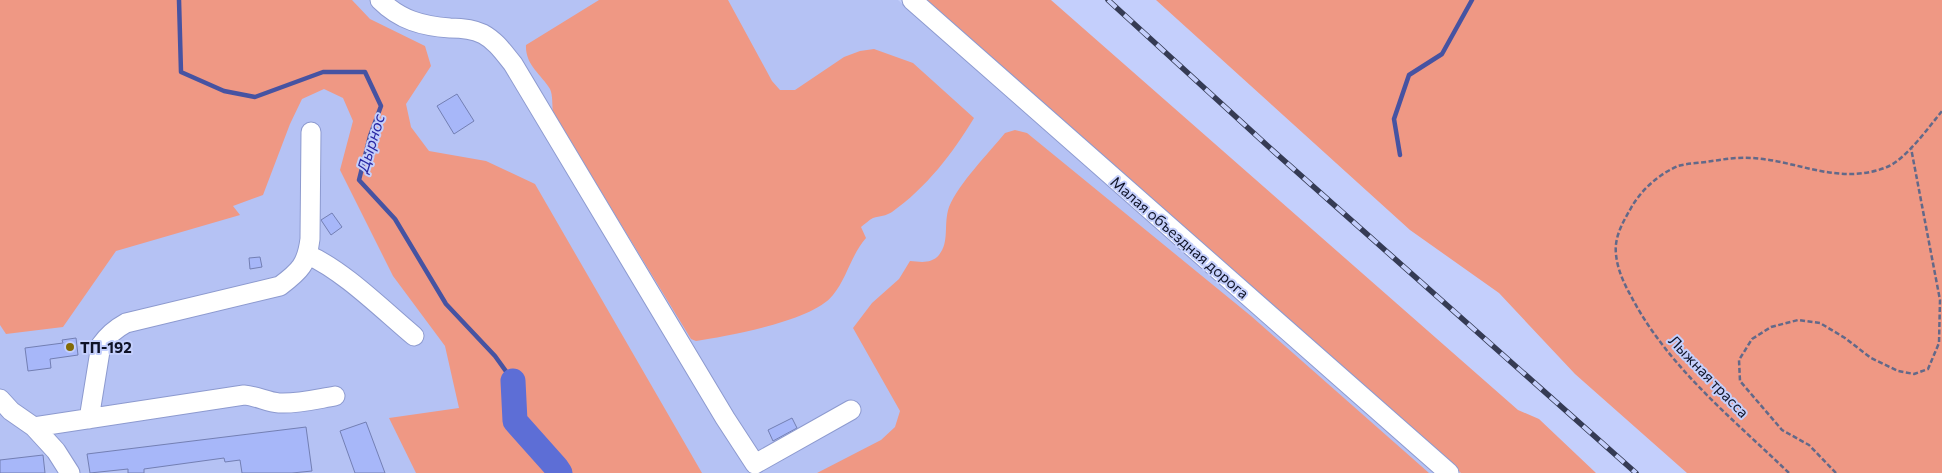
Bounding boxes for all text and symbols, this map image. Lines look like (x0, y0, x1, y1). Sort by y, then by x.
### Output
water label: Дырнос (352, 111, 388, 176)
street label: Малая объездная дорога (1107, 172, 1253, 302)
street label: Лыжная трасса (1665, 331, 1753, 421)
place label: ТП-192 (80, 338, 132, 356)
marker: ТП-192 (64, 341, 76, 353)

